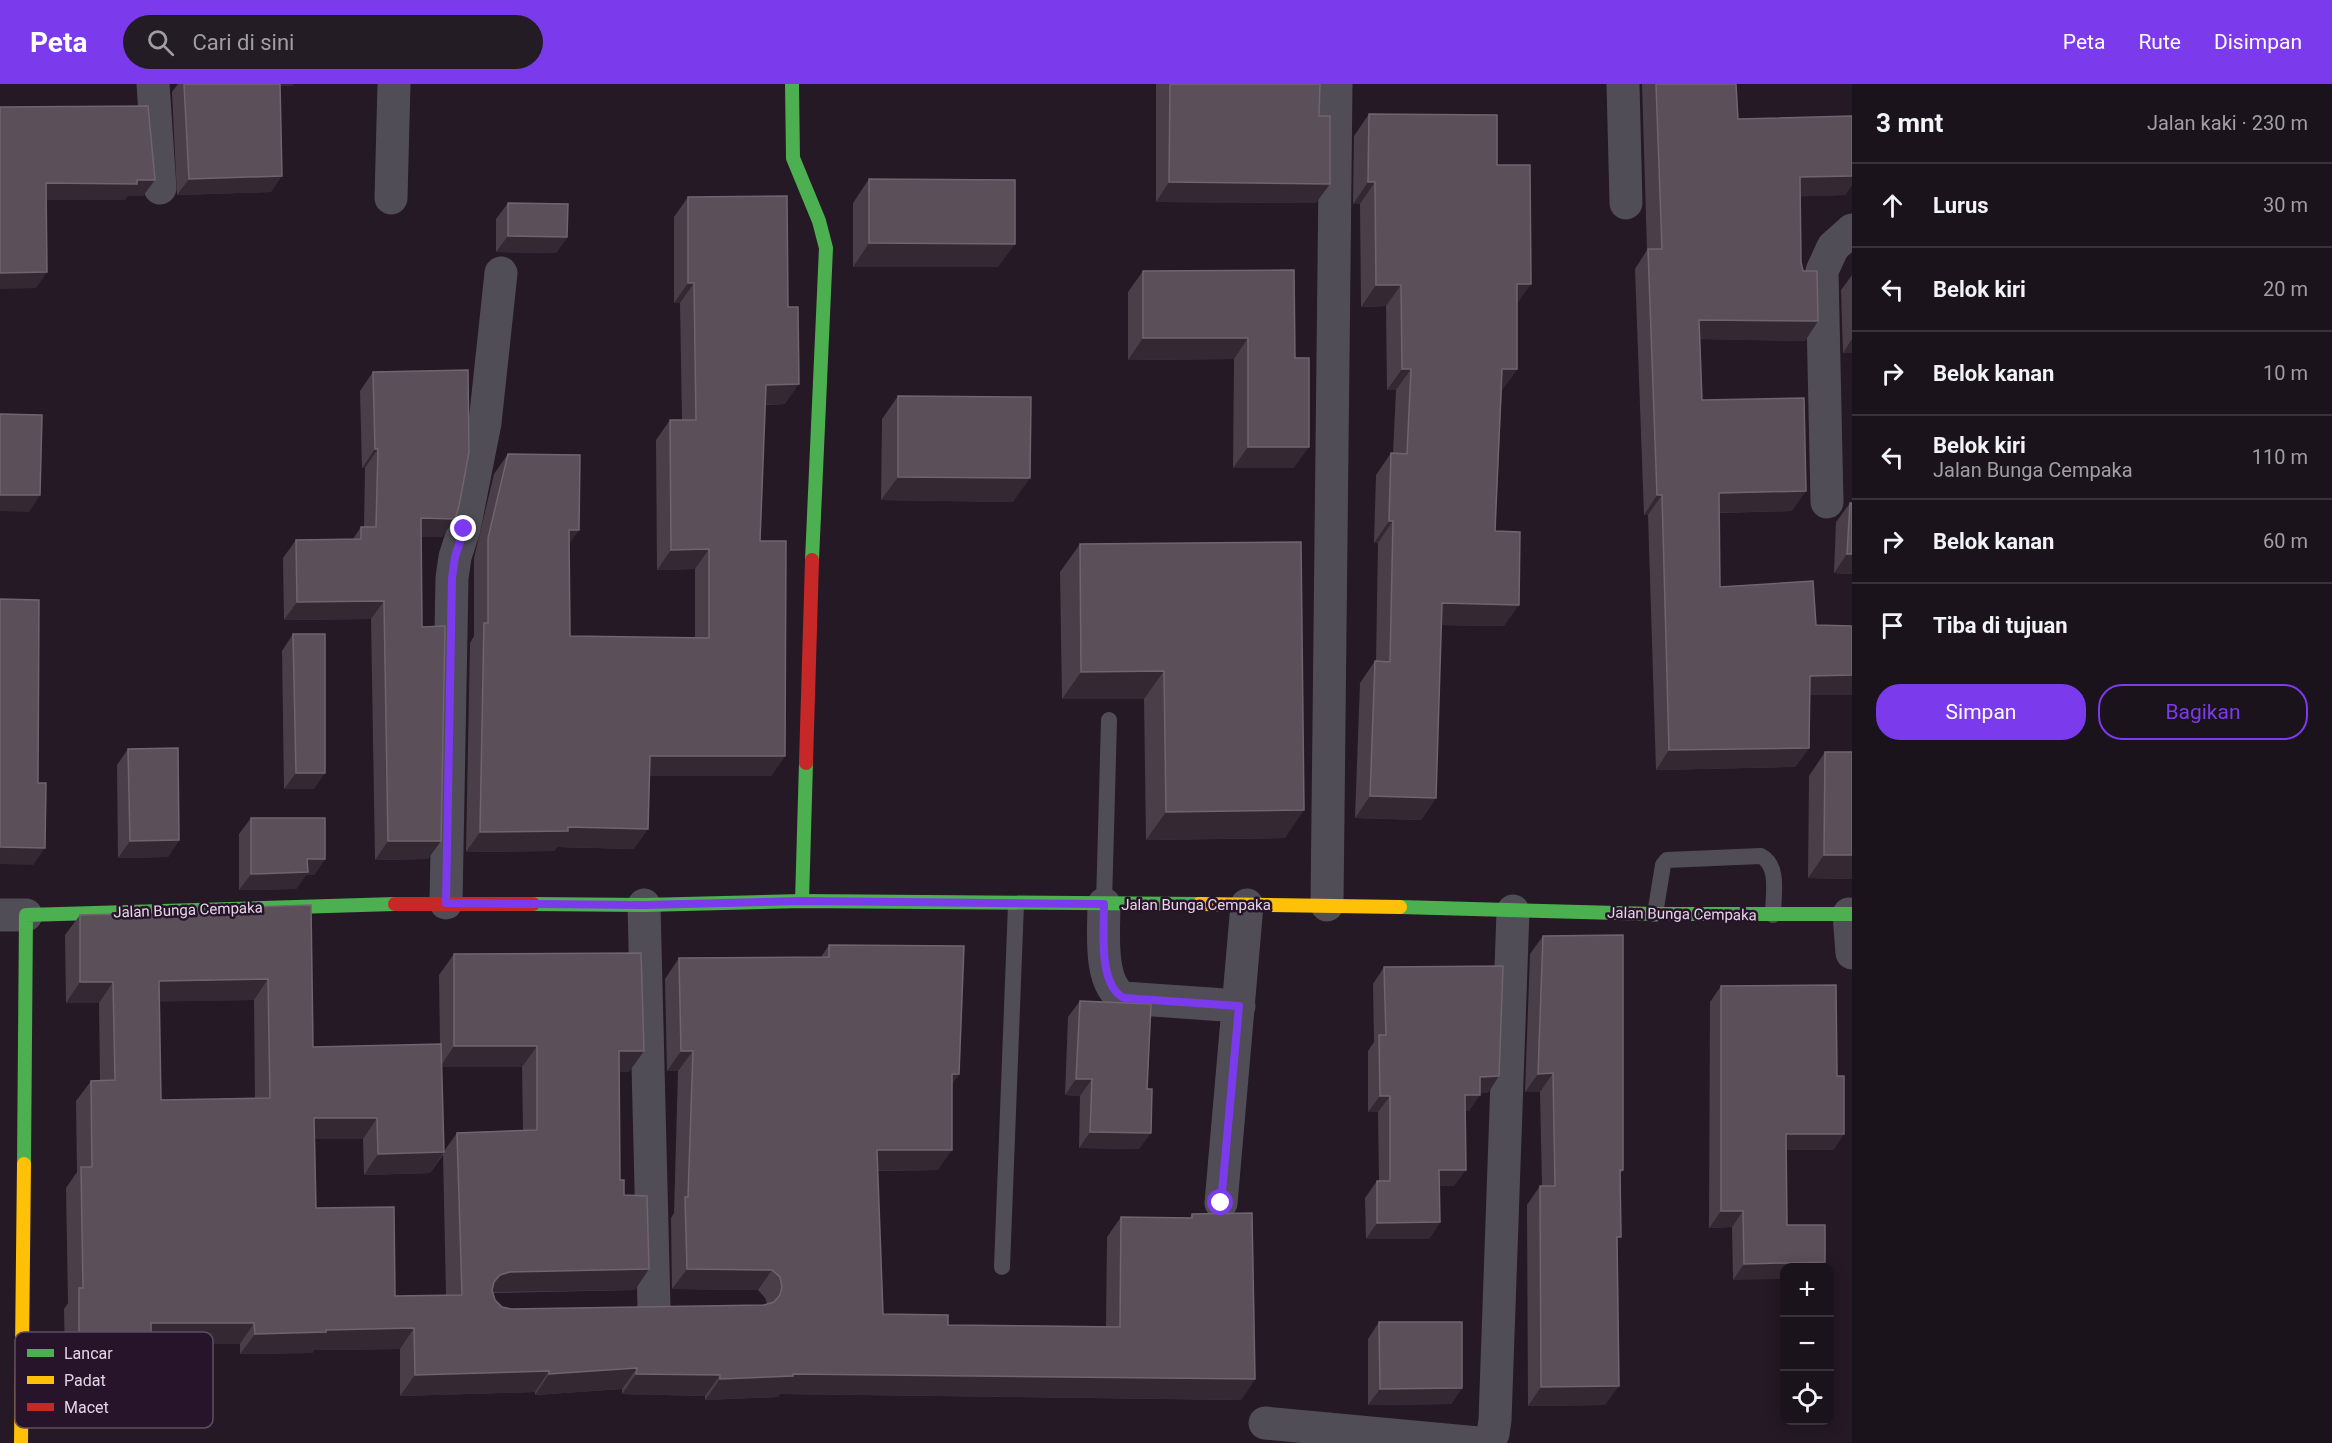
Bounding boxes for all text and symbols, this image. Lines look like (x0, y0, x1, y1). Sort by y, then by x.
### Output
search box (123, 15, 543, 69)
text: Peta (30, 26, 87, 59)
icon: search (144, 26, 177, 59)
text: Cari di sini (192, 30, 294, 55)
text: Peta (2063, 30, 2105, 54)
text: Rute (2138, 30, 2181, 54)
text: Disimpan (2214, 30, 2302, 54)
text: 3 mnt (1876, 108, 1943, 138)
text: Jalan kaki · 230 m (2147, 111, 2308, 135)
icon: ahead (1876, 189, 1909, 222)
text: Lurus (1933, 193, 1989, 218)
text: 30 m (2263, 193, 2308, 217)
icon: left (1876, 273, 1909, 306)
text: Belok kiri (1933, 277, 2026, 302)
text: 20 m (2263, 277, 2308, 301)
icon: right (1876, 357, 1909, 390)
text: Belok kanan (1933, 361, 2054, 386)
text: 10 m (2263, 361, 2308, 385)
text: Belok kiri (1933, 433, 2026, 458)
icon: left (1876, 441, 1909, 474)
text: 110 m (2252, 445, 2308, 469)
text: Jalan Bunga Cempaka (1933, 458, 2133, 482)
route end (450, 515, 476, 541)
icon: right (1876, 525, 1909, 558)
text: Belok kanan (1933, 529, 2054, 554)
text: 60 m (2263, 529, 2308, 553)
icon: arrive (1876, 609, 1909, 642)
text: Tiba di tujuan (1933, 613, 2068, 638)
button: Simpan (1876, 684, 2086, 740)
button: Bagikan (2098, 684, 2308, 740)
street label: Jalan Bunga Cempaka (1121, 896, 1271, 914)
street label: Jalan Bunga Cempaka (113, 898, 263, 922)
street label: Jalan Bunga Cempaka (1607, 904, 1757, 924)
route start (1207, 1189, 1233, 1215)
map controls (1780, 1263, 1834, 1425)
button: + (1780, 1263, 1834, 1317)
button: − (1780, 1317, 1834, 1371)
legend (15, 1332, 213, 1428)
text: Lancar (64, 1344, 113, 1363)
text: Padat (64, 1371, 106, 1390)
button: locate (1780, 1371, 1834, 1425)
text: Macet (64, 1398, 109, 1417)

